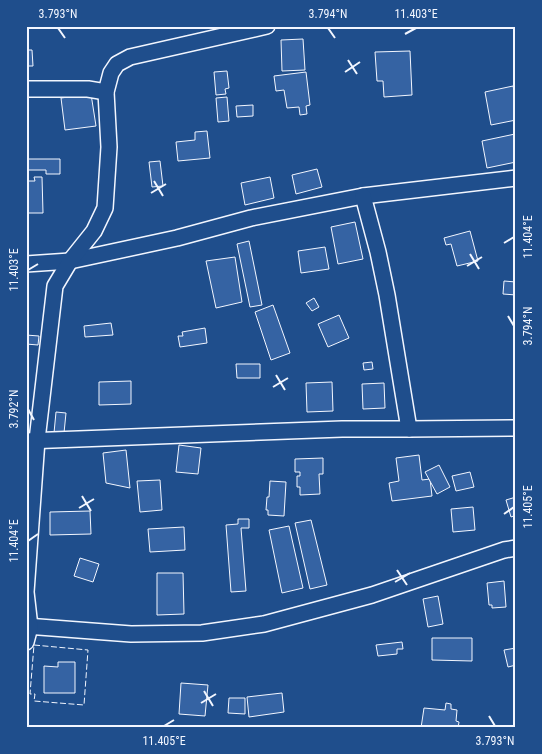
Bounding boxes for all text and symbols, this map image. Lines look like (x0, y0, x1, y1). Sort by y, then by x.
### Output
text: 3.793°N (39, 7, 77, 21)
text: 3.794°N (309, 7, 347, 21)
text: 11.403°E (394, 7, 438, 21)
text: 11.404°E (521, 215, 535, 259)
text: 11.403°E (7, 248, 21, 292)
text: 3.794°N (521, 307, 535, 345)
text: 3.792°N (7, 390, 21, 428)
text: 11.405°E (521, 485, 535, 529)
text: 11.404°E (7, 519, 21, 563)
text: 11.405°E (142, 734, 186, 748)
text: 3.793°N (476, 734, 514, 748)

